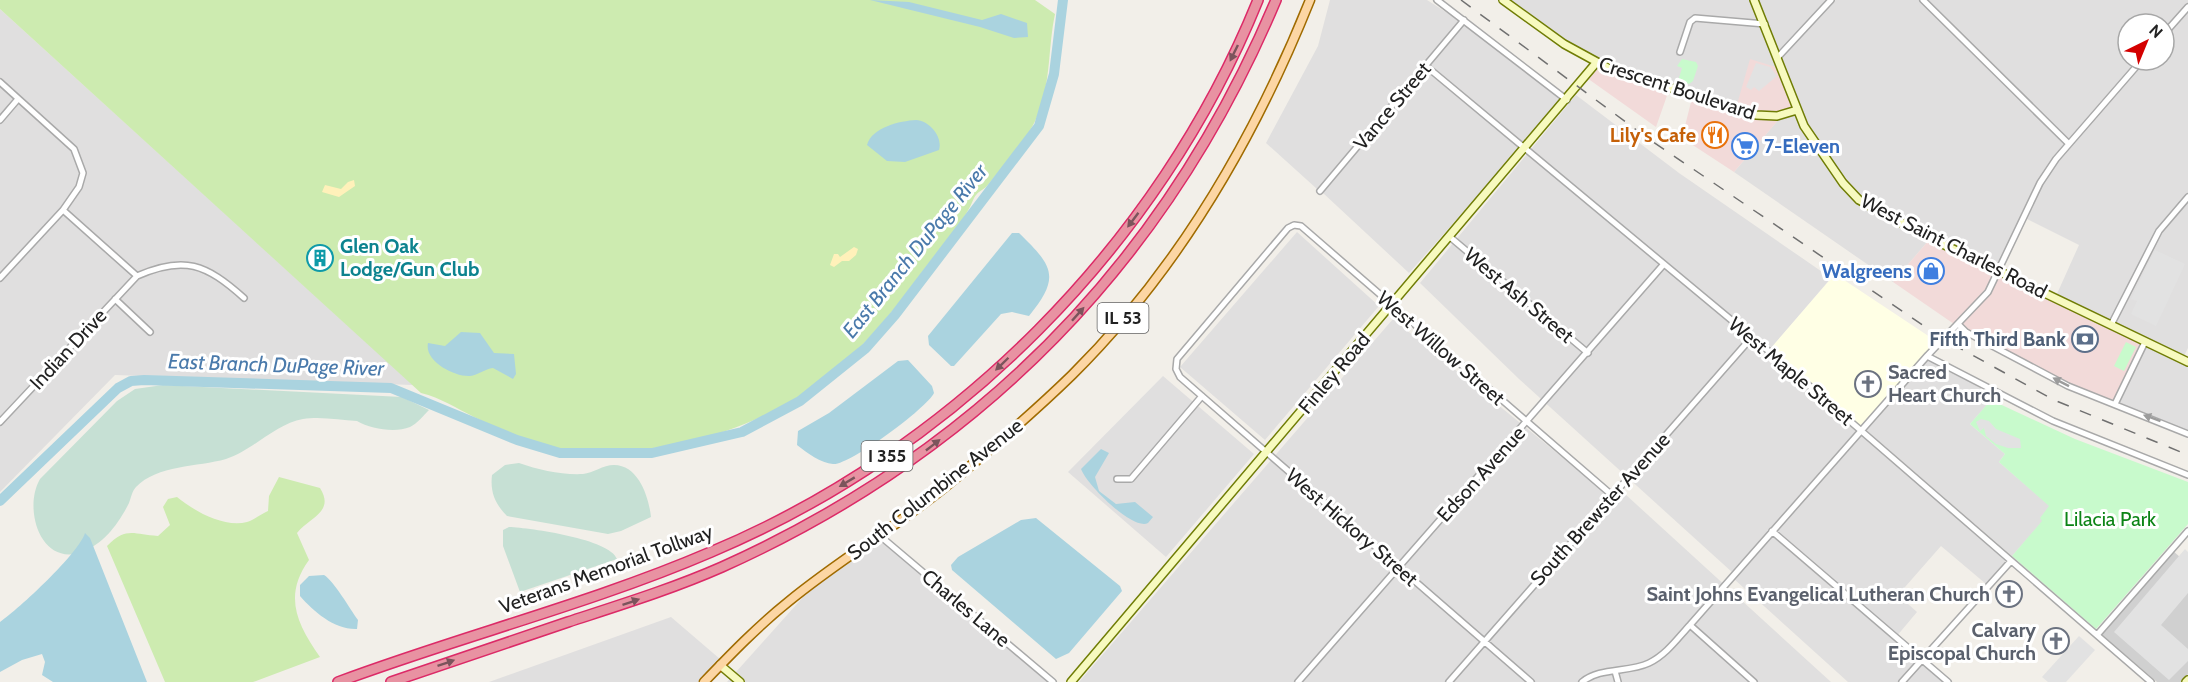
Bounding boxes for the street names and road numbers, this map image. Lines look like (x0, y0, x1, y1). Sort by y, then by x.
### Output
street label: Crescent Boulevard (1596, 51, 1758, 125)
street label: Vance Street (1348, 57, 1436, 155)
street label: West Saint Charles Road (1857, 189, 2051, 303)
street label: West Ash Street (1459, 242, 1579, 348)
street label: West Willow Street (1372, 286, 1510, 410)
road number: IL 53 (1098, 303, 1148, 333)
street label: Indian Drive (25, 304, 111, 394)
street label: West Maple Street (1724, 312, 1858, 430)
street label: Finley Road (1293, 328, 1375, 418)
street label: South Columbine Avenue (843, 413, 1027, 565)
street label: Edson Avenue (1432, 421, 1530, 527)
street label: South Brewster Avenue (1525, 428, 1675, 590)
road number: I 355 (862, 441, 912, 471)
street label: West Hickory Street (1281, 463, 1423, 591)
street label: Veterans Memorial Tollway (496, 519, 716, 619)
street label: Charles Lane (917, 564, 1015, 652)

